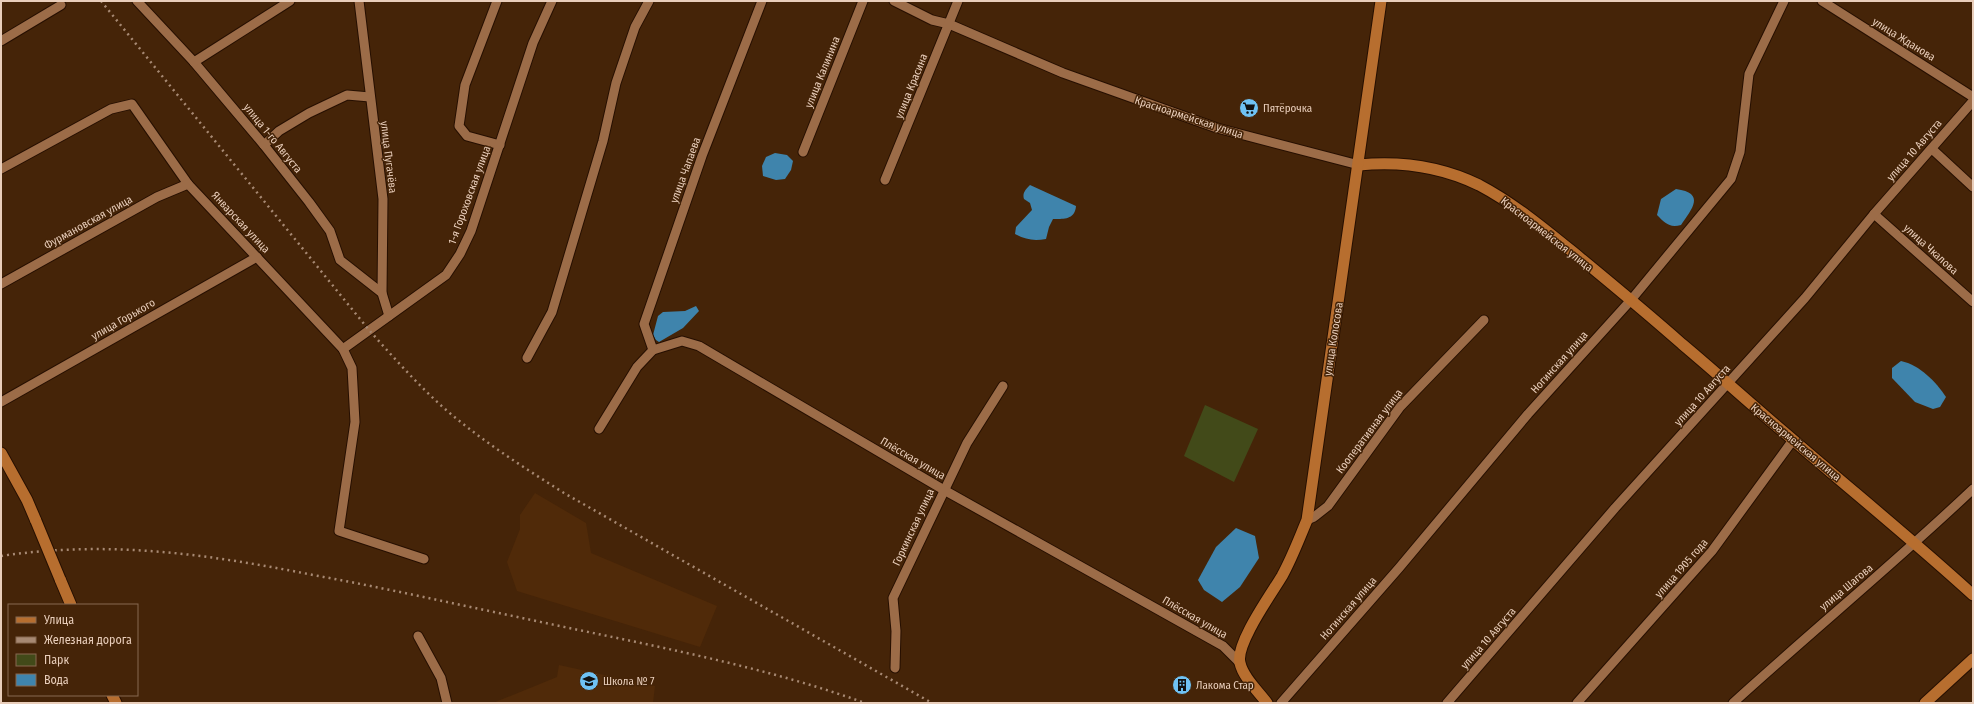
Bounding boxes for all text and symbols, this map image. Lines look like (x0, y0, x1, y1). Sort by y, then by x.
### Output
street label: улица Жданова (1870, 15, 1938, 64)
street label: улица Калинина (802, 35, 843, 110)
street label: улица Красина (893, 52, 930, 121)
street label: Красноармейская улица (1133, 94, 1245, 141)
supermarket icon: Пятёрочка (1238, 97, 1260, 119)
street label: улица 1-го Августа (241, 101, 305, 176)
place label: Пятёрочка (1263, 102, 1312, 115)
street label: улица 10 Августа (1884, 117, 1945, 184)
street label: улица Пугачёва (378, 120, 399, 194)
street label: улица Чапаева (668, 136, 703, 205)
street label: 1-я Гороховская улица (446, 144, 493, 246)
street label: Январская улица (209, 189, 272, 256)
street label: Фурмановская улица (42, 193, 135, 252)
street label: Красноармейская улица (1498, 194, 1595, 274)
street label: улица Чкалова (1901, 222, 1961, 277)
street label: улица Горького (89, 296, 158, 343)
street label: улица Колосова (1321, 301, 1346, 377)
street label: Ногинская улица (1528, 329, 1591, 396)
street label: улица 10 Августа (1672, 362, 1733, 428)
street label: Кооперативная улица (1333, 387, 1405, 476)
street label: Красноармейская улица (1748, 401, 1843, 484)
street label: Плёсская улица (878, 435, 948, 482)
street label: Горкинская улица (890, 487, 937, 568)
street label: улица 1905 года (1652, 536, 1710, 600)
street label: улица Шагова (1817, 561, 1875, 613)
street label: Ногинская улица (1318, 574, 1379, 642)
street label: Плёсская улица (1160, 594, 1230, 641)
legend (8, 604, 138, 696)
street label: улица 10 Августа (1458, 605, 1519, 672)
text: Улица (43, 613, 74, 627)
text: Железная дорога (44, 633, 132, 647)
text: Парк (44, 653, 70, 667)
school or university icon: Школа № 7 (578, 670, 600, 692)
text: Вода (44, 673, 69, 687)
building icon: Лакома Стар (1171, 674, 1193, 696)
place label: Школа № 7 (603, 675, 655, 688)
place label: Лакома Стар (1196, 679, 1254, 692)

